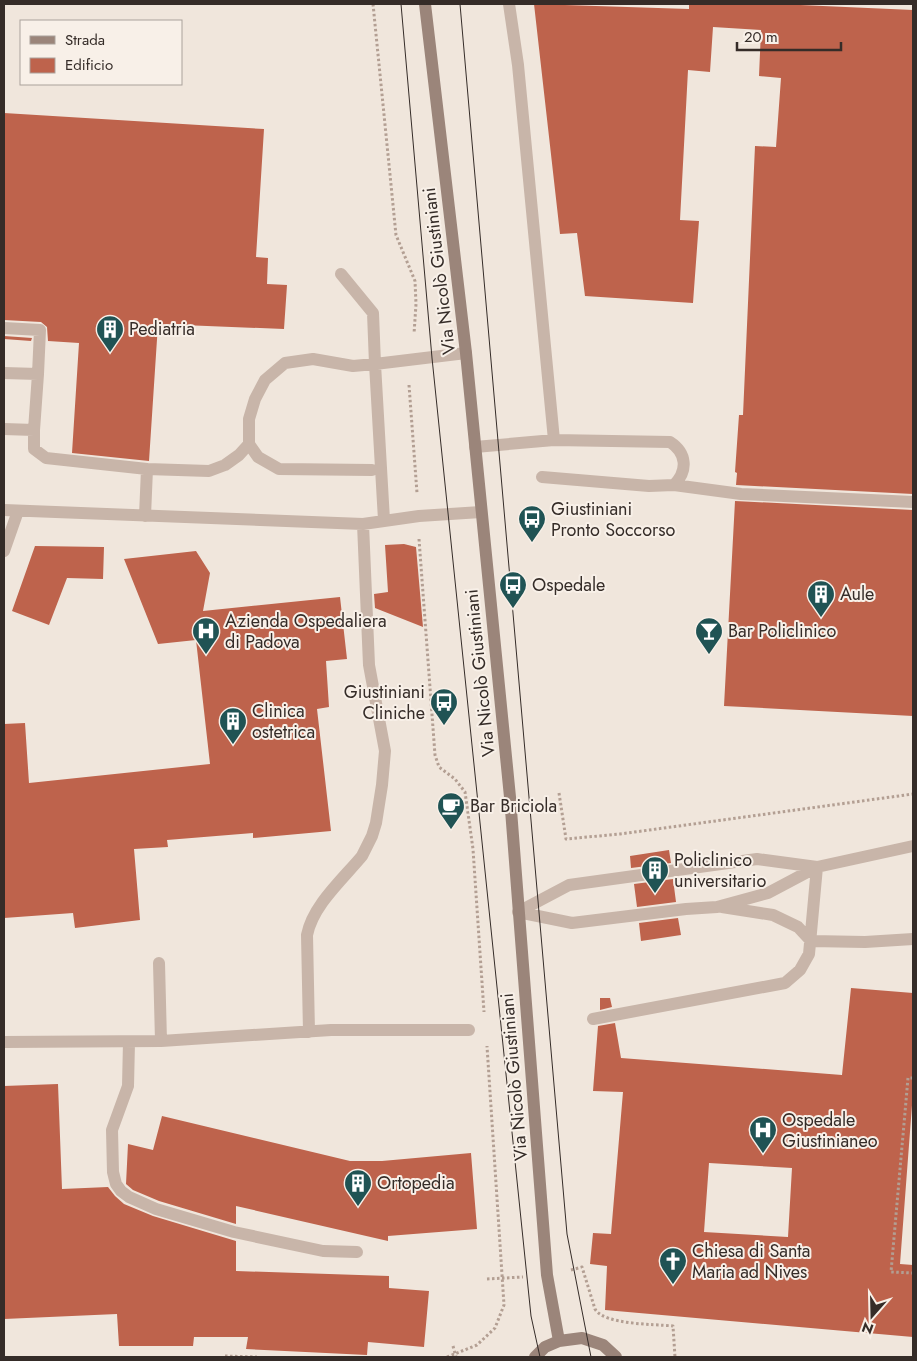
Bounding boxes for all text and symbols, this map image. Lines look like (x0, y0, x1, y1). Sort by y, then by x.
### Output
legend (20, 20, 182, 85)
scale bar (737, 20, 841, 52)
text: 20 m (744, 26, 778, 48)
text: Strada (65, 29, 105, 51)
text: Edificio (65, 54, 113, 76)
street label: Via Nicolò Giustiniani (416, 186, 462, 356)
building icon: Pediatria (95, 314, 125, 353)
place label: Pediatria (129, 316, 195, 342)
place label: Giustiniani Pronto Soccorso (551, 496, 675, 543)
bus stop icon: Giustiniani Pronto Soccorso (517, 504, 547, 543)
bus stop icon: Ospedale (498, 570, 528, 609)
place label: Ospedale (532, 572, 605, 598)
building icon: Aule (806, 579, 836, 618)
place label: Aule (840, 581, 874, 607)
street label: Via Nicolò Giustiniani (458, 588, 502, 758)
place label: Azienda Ospedaliera di Padova (225, 608, 387, 655)
hospital icon: Azienda Ospedaliera di Padova (191, 616, 221, 655)
bar icon: Bar Policlinico (694, 616, 724, 655)
place label: Bar Policlinico (728, 618, 836, 644)
place label: Giustiniani Cliniche (344, 679, 425, 726)
bus stop icon: Giustiniani Cliniche (429, 687, 459, 726)
place label: Clinica ostetrica (252, 698, 315, 745)
building icon: Clinica ostetrica (218, 706, 248, 745)
cafe icon: Bar Briciola (436, 791, 466, 830)
place label: Bar Briciola (470, 793, 557, 819)
place label: Policlinico universitario (674, 847, 766, 894)
building icon: Policlinico universitario (640, 855, 670, 894)
street label: Via Nicolò Giustiniani (494, 992, 534, 1162)
place label: Ospedale Giustinianeo (782, 1107, 878, 1154)
hospital icon: Ospedale Giustinianeo (748, 1115, 778, 1154)
building icon: Ortopedia (343, 1168, 373, 1207)
place label: Ortopedia (377, 1170, 455, 1196)
place label: Chiesa di Santa Maria ad Nives (692, 1238, 810, 1285)
church icon: Chiesa di Santa Maria ad Nives (658, 1246, 688, 1285)
north arrow (847, 1291, 897, 1341)
text: N (859, 1317, 876, 1340)

